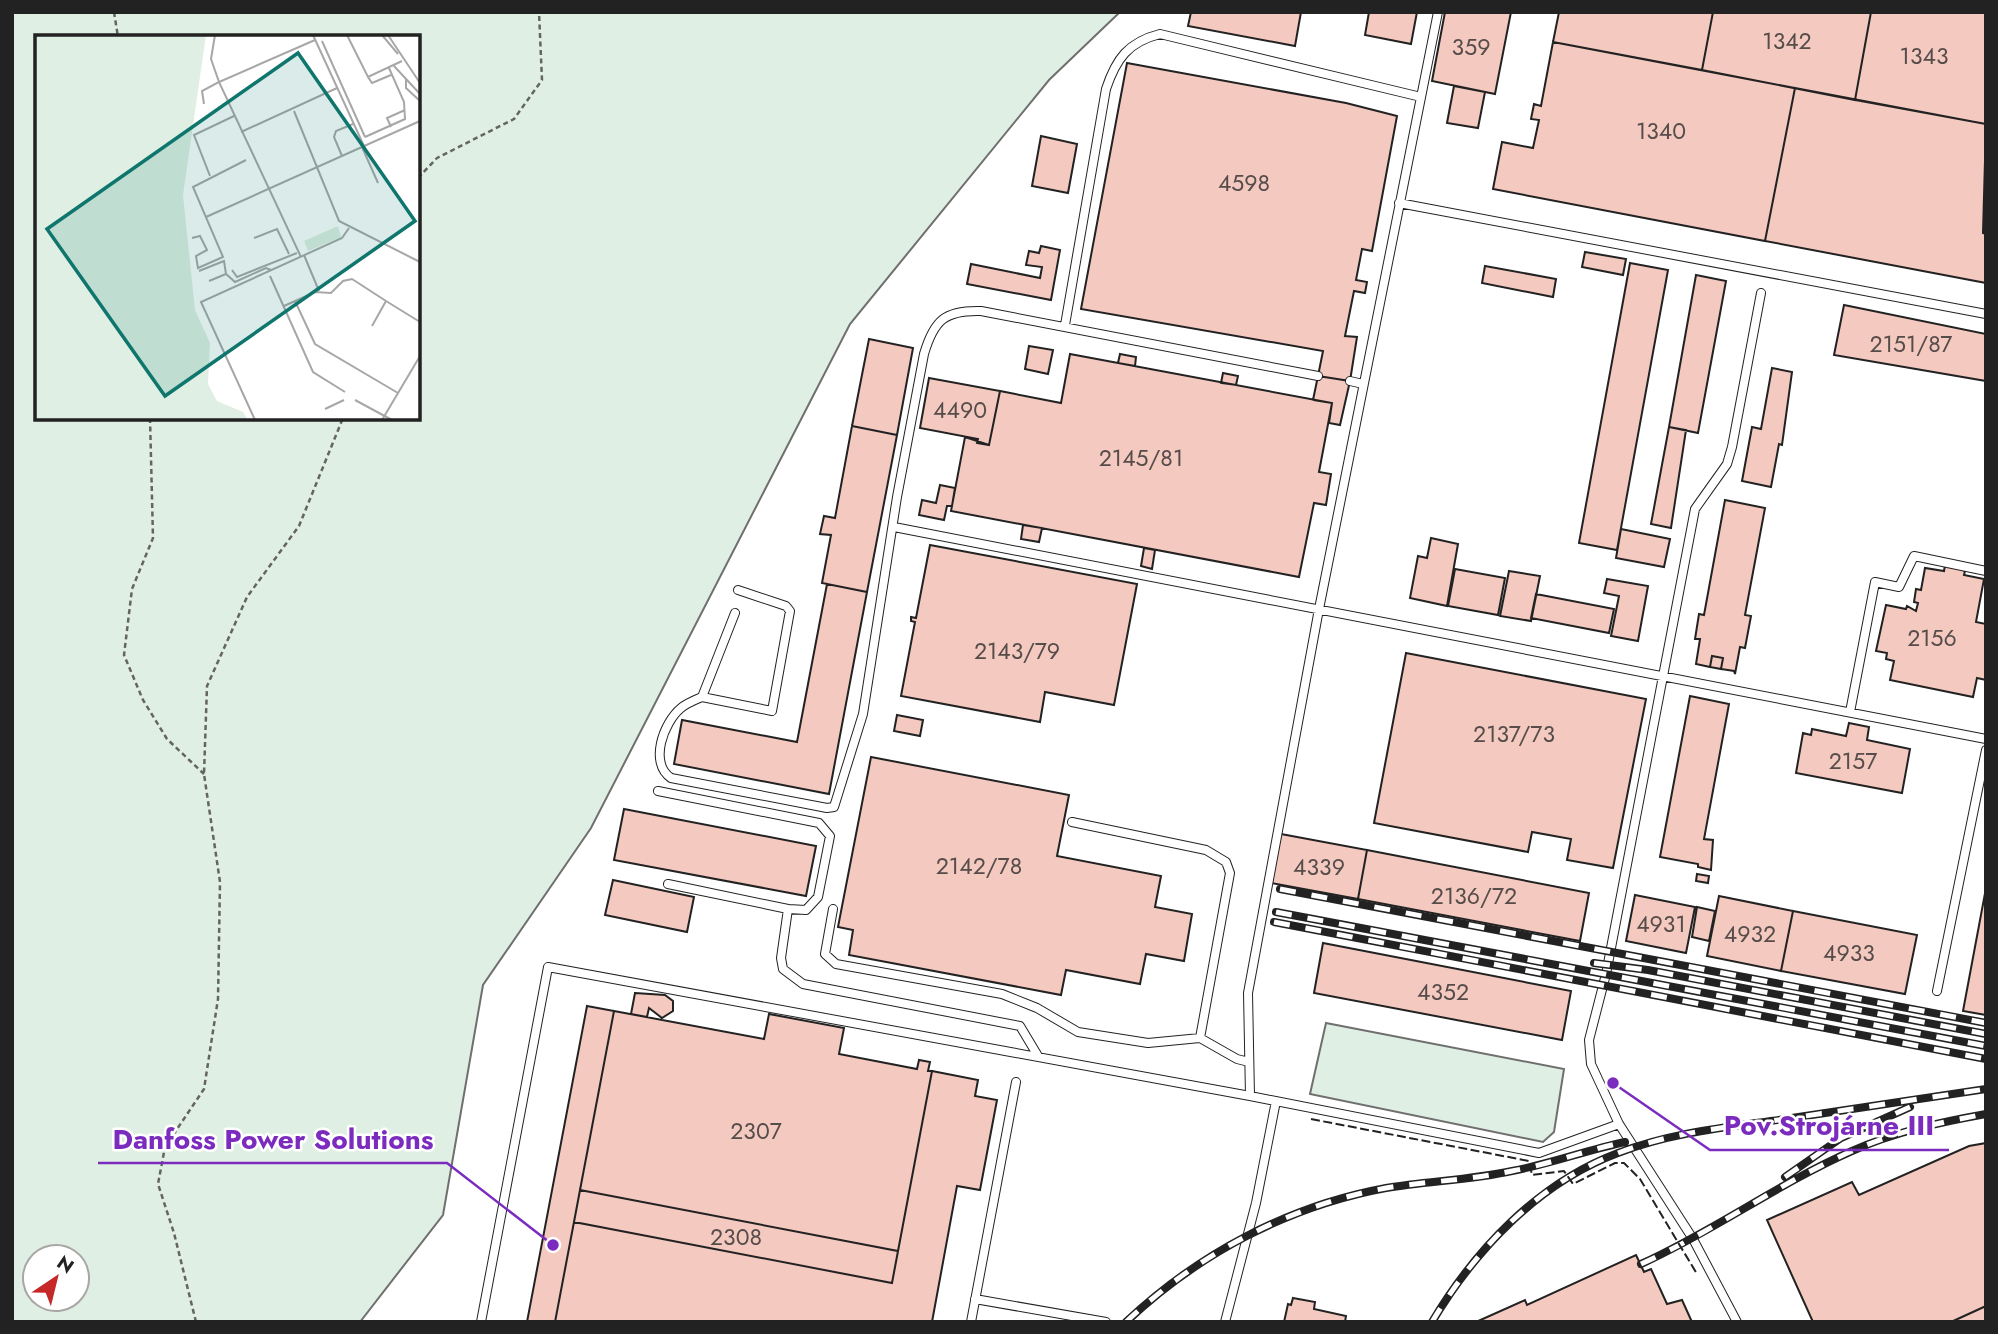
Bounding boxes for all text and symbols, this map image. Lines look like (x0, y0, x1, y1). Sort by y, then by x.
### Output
house number: 1342 (1762, 24, 1812, 58)
house number: 359 (1452, 30, 1490, 64)
inset map (35, 35, 420, 420)
house number: 1343 (1900, 39, 1948, 73)
house number: 1340 (1636, 114, 1686, 148)
house number: 4598 (1218, 166, 1270, 200)
house number: 2151/87 (1870, 327, 1952, 361)
house number: 4490 (933, 393, 987, 427)
house number: 2145/81 (1099, 441, 1183, 475)
house number: 2156 (1907, 621, 1957, 655)
house number: 2143/79 (974, 634, 1060, 668)
house number: 2137/73 (1473, 717, 1555, 751)
house number: 2157 (1829, 744, 1877, 778)
house number: 2142/78 (936, 849, 1022, 883)
house number: 4339 (1293, 850, 1345, 884)
house number: 2136/72 (1431, 879, 1517, 913)
house number: 4931 (1636, 907, 1686, 941)
house number: 4932 (1724, 917, 1776, 951)
house number: 4933 (1823, 936, 1875, 970)
house number: 4352 (1417, 975, 1469, 1009)
callout: Pov.Strojárne III (1710, 1101, 1949, 1150)
text: Pov.Strojárne III (1724, 1105, 1934, 1146)
callout: Danfoss Power Solutions (98, 1114, 447, 1163)
house number: 2307 (730, 1114, 782, 1148)
text: Danfoss Power Solutions (112, 1119, 434, 1160)
house number: 2308 (710, 1220, 762, 1254)
north arrow (21, 1243, 91, 1313)
text: N (52, 1249, 79, 1280)

